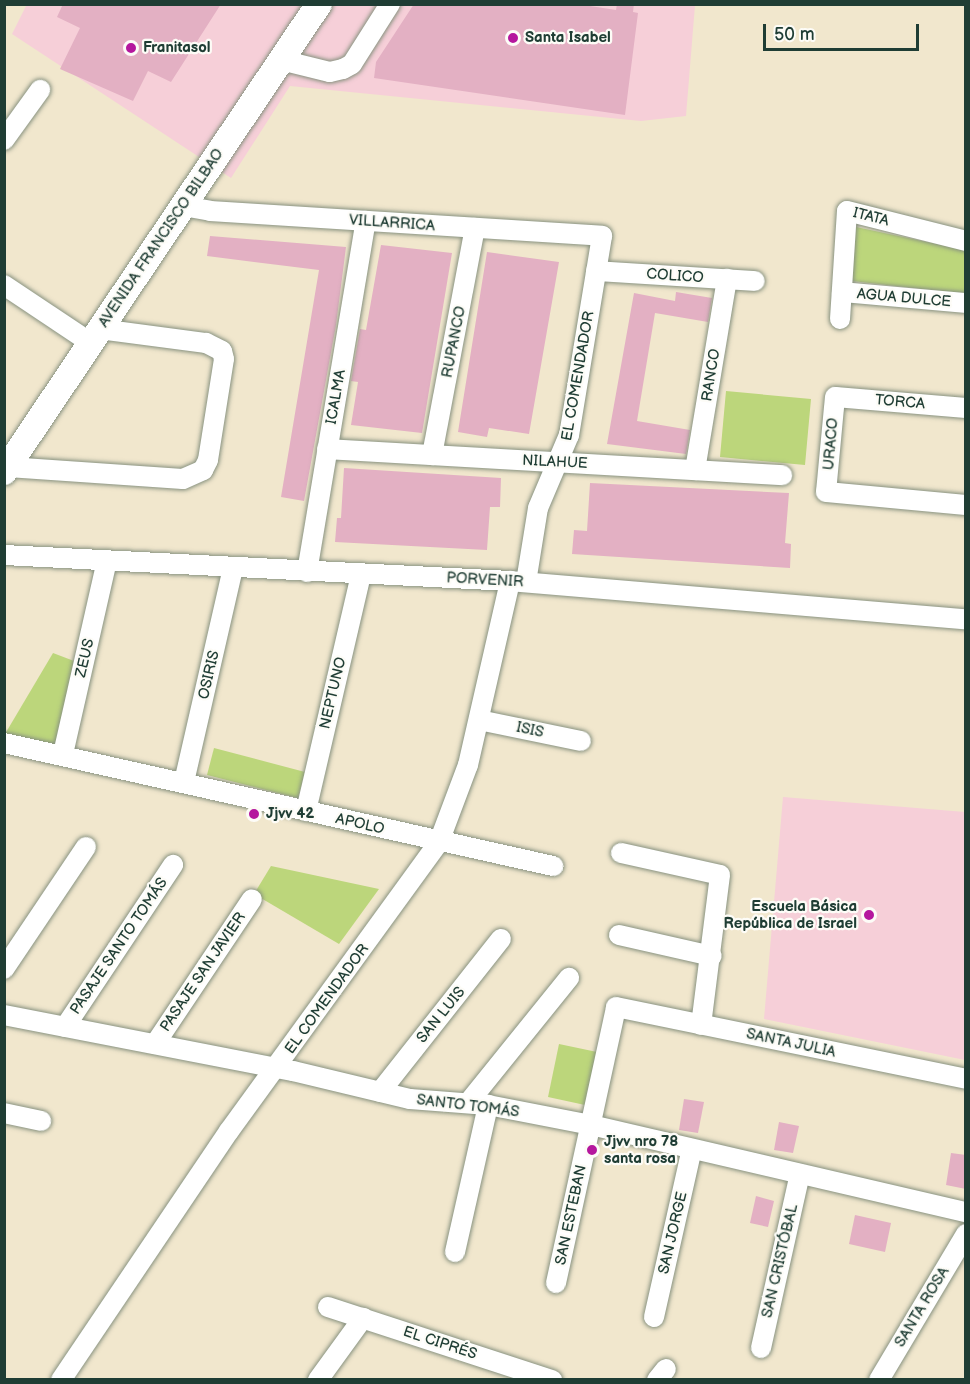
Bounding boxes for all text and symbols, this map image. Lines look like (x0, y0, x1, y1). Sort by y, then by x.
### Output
scale bar (766, 12, 922, 50)
text: 50 m (774, 24, 815, 45)
place label: Santa Isabel (525, 29, 611, 47)
marker: Santa Isabel (506, 31, 520, 45)
place label: Franitasol (143, 39, 211, 57)
marker: Franitasol (124, 41, 138, 55)
street label: AVENIDA FRANCISCO BILBAO (94, 145, 228, 331)
street label: ITATA (851, 204, 891, 230)
street label: VILLARRICA (348, 211, 436, 235)
street label: COLICO (646, 265, 704, 287)
street label: AGUA DULCE (856, 285, 952, 311)
street label: RUPANCO (438, 305, 470, 379)
street label: EL COMENDADOR (558, 310, 598, 442)
street label: RANCO (698, 347, 724, 403)
street label: ICALMA (322, 368, 350, 426)
street label: TORCA (874, 391, 926, 413)
street label: URACO (820, 417, 842, 471)
street label: NILAHUE (522, 451, 588, 473)
street label: PORVENIR (446, 569, 524, 591)
street label: ZEUS (72, 637, 98, 679)
street label: OSIRIS (195, 649, 223, 701)
street label: NEPTUNO (316, 655, 350, 731)
street label: ISIS (515, 718, 545, 742)
place label: Jjvv 42 (266, 805, 314, 823)
marker: Jjvv 42 (247, 807, 261, 821)
street label: APOLO (334, 810, 386, 838)
street label: PASAJE SANTO TOMÁS (66, 874, 172, 1018)
place label: Escuela Básica República de Israel (724, 897, 857, 932)
marker: Escuela Básica República de Israel (862, 908, 876, 922)
street label: PASAJE SAN JAVIER (156, 909, 250, 1035)
street label: EL COMENDADOR (281, 941, 373, 1057)
street label: SAN LUIS (413, 983, 469, 1047)
street label: SANTA JULIA (744, 1025, 838, 1061)
street label: SANTO TOMÁS (415, 1091, 521, 1121)
place label: Jjvv nro 78 santa rosa (604, 1132, 678, 1167)
marker: Jjvv nro 78 santa rosa (585, 1143, 599, 1157)
street label: SAN ESTEBAN (552, 1163, 590, 1267)
street label: SAN JORGE (655, 1190, 691, 1276)
street label: SAN CRISTÓBAL (758, 1202, 802, 1320)
street label: SANTA ROSA (891, 1264, 953, 1350)
street label: EL CIPRÉS (401, 1323, 479, 1363)

